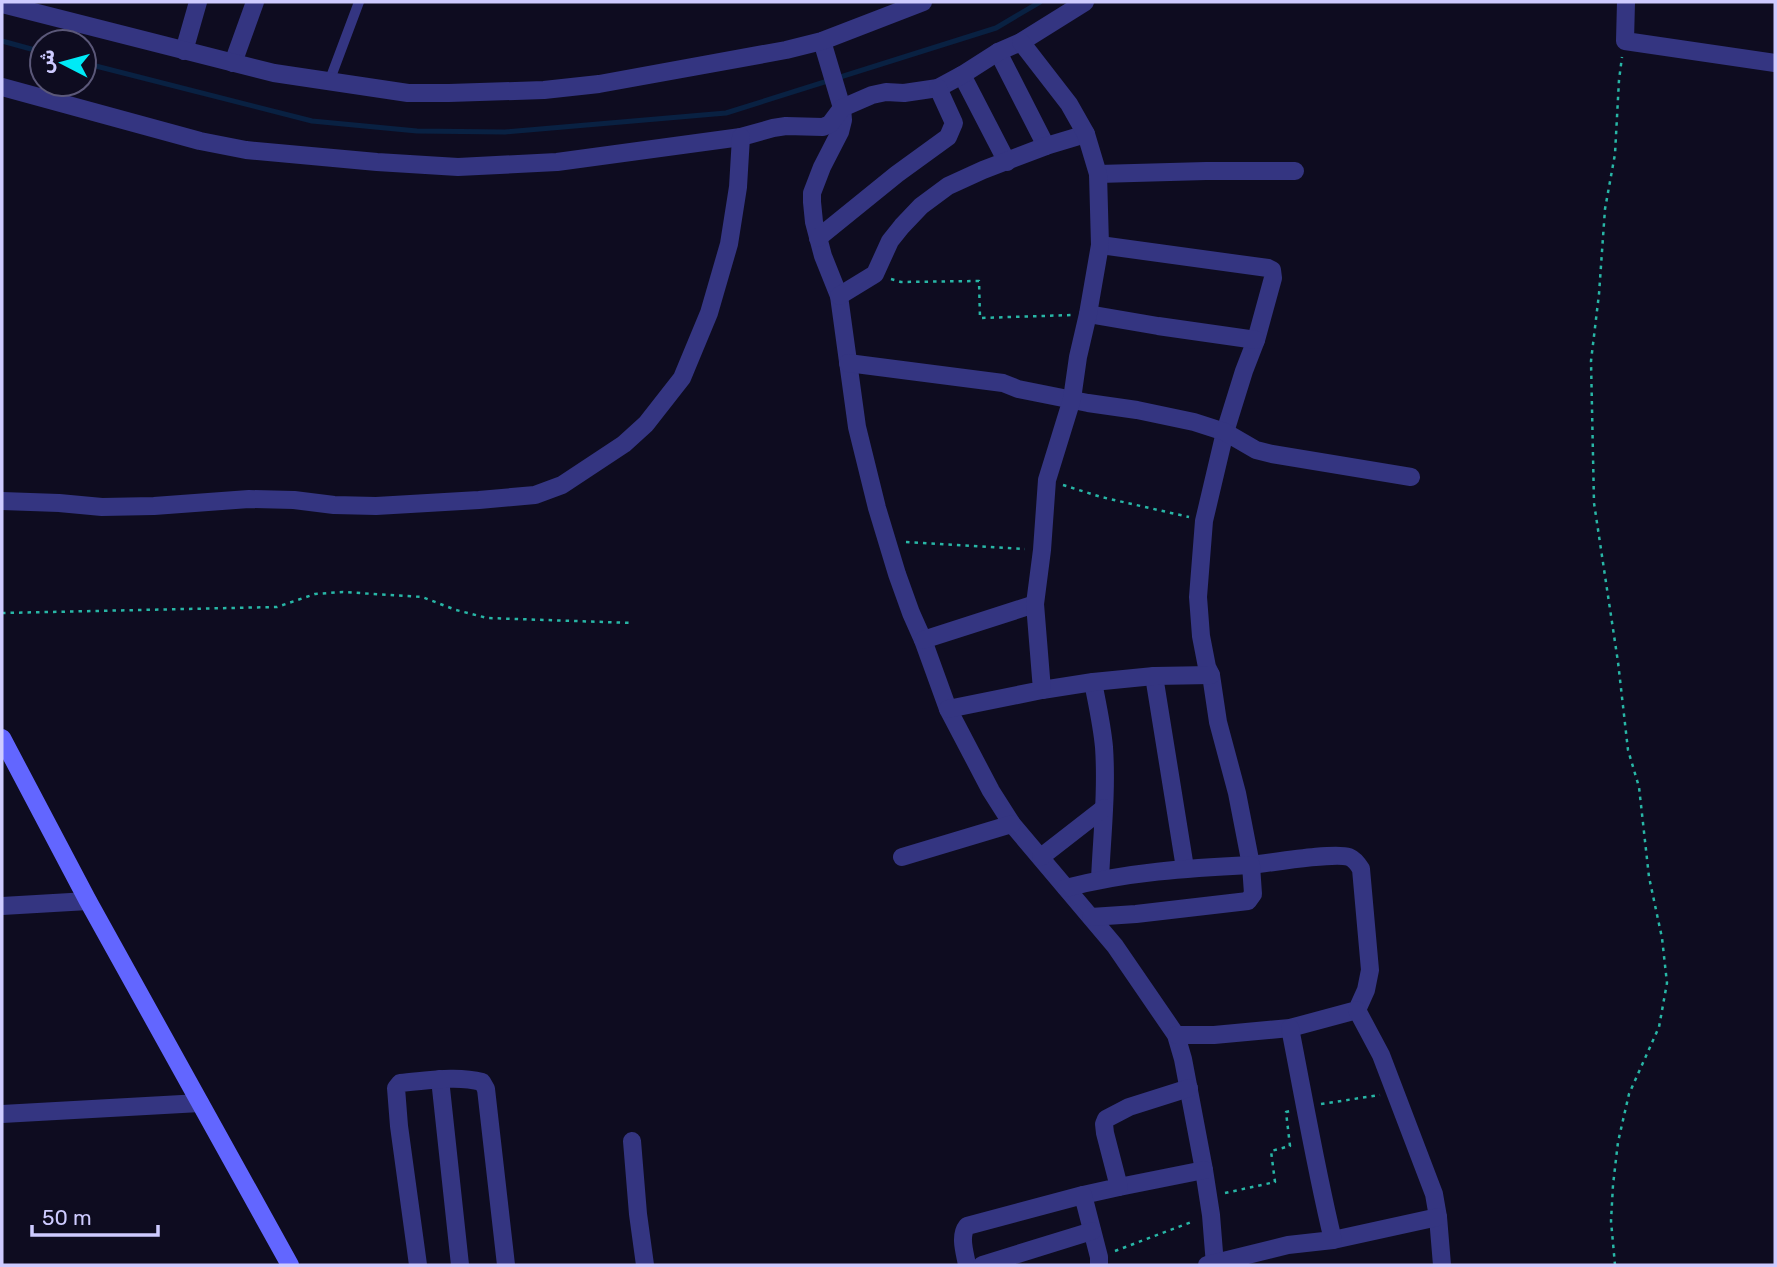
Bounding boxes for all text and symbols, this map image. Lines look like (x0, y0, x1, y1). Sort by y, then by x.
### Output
north arrow (28, 28, 98, 98)
text: ش (34, 48, 59, 74)
scale bar (32, 1194, 158, 1238)
text: 50 m (42, 1205, 92, 1230)

